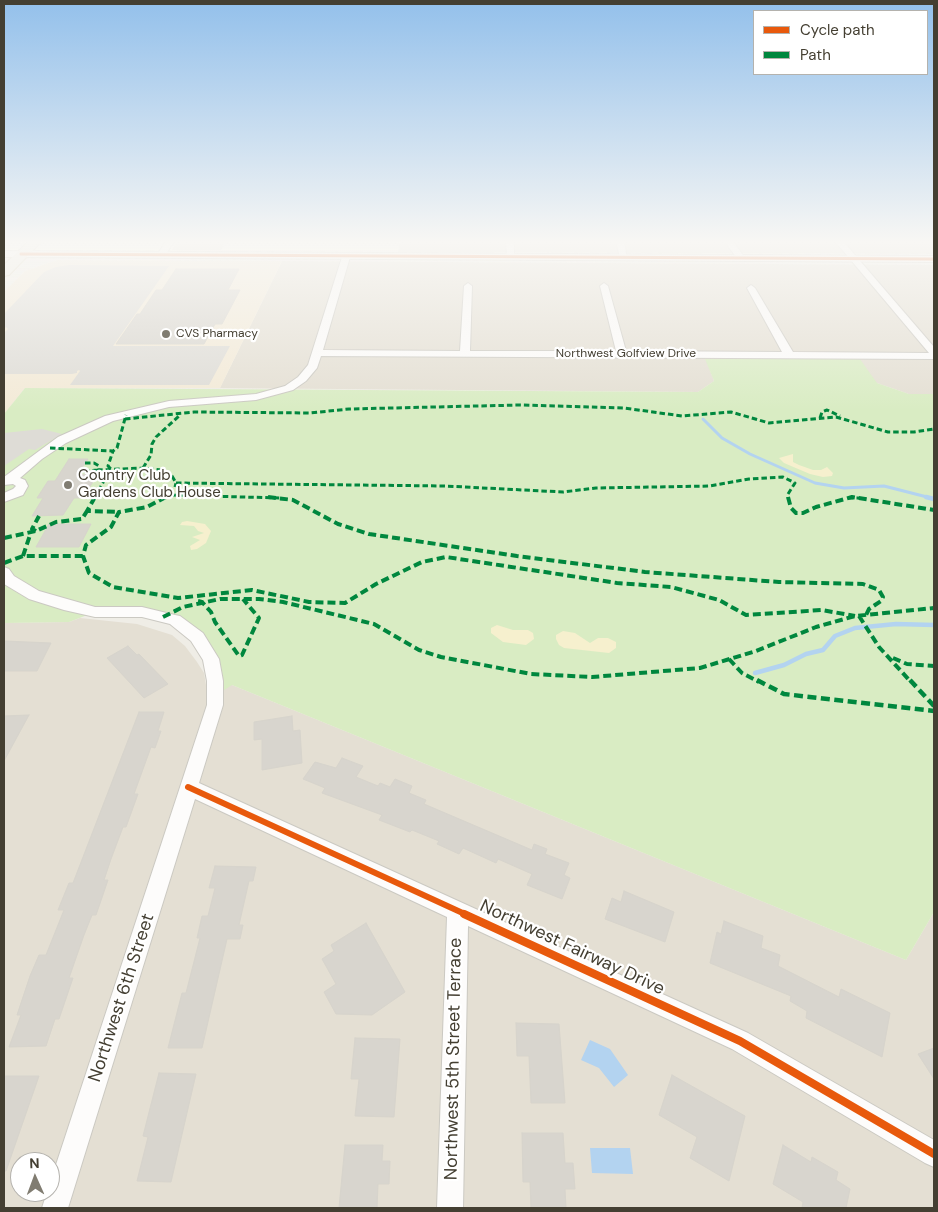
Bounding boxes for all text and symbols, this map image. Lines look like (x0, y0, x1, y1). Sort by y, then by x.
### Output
legend (753, 10, 928, 75)
text: Cycle path (800, 20, 875, 40)
text: Path (800, 45, 831, 65)
place label: CVS Pharmacy (176, 327, 258, 341)
marker: CVS Pharmacy (160, 328, 172, 340)
street label: Northwest Golfview Drive (556, 347, 696, 361)
place label: Country Club Gardens Club House (78, 467, 221, 502)
marker: Country Club Gardens Club House (62, 479, 74, 491)
street label: Northwest Fairway Drive (476, 896, 668, 1000)
street label: Northwest 6th Street (85, 911, 159, 1085)
street label: Northwest 5th Street Terrace (441, 938, 467, 1180)
north arrow (10, 1152, 60, 1202)
text: N (29, 1154, 40, 1172)

